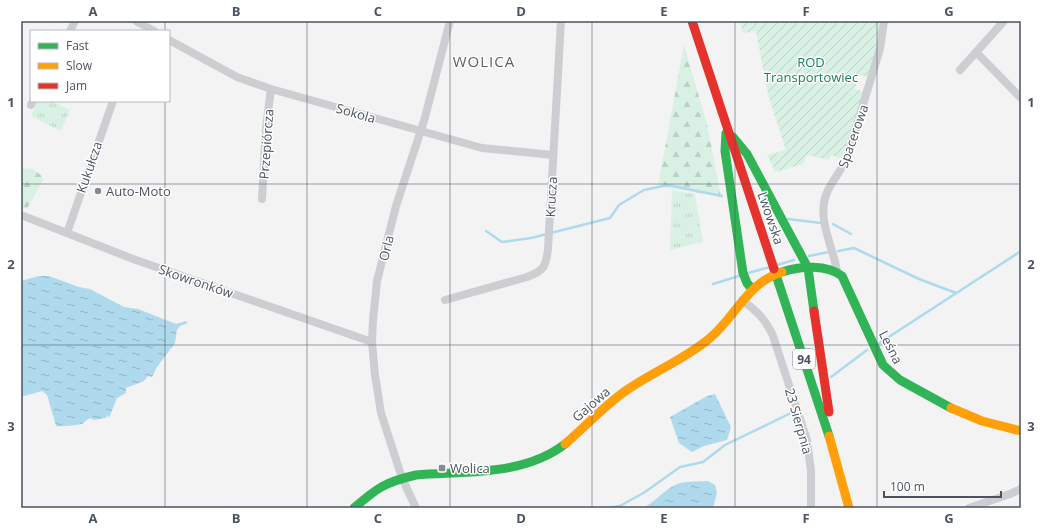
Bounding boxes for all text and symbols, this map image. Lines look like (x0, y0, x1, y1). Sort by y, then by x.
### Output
text: A (89, 2, 98, 20)
text: B (232, 2, 241, 20)
text: C (374, 2, 382, 20)
text: D (516, 2, 526, 20)
text: E (660, 2, 668, 20)
text: F (802, 2, 810, 20)
text: G (944, 2, 954, 20)
legend (30, 30, 170, 102)
text: Fast (66, 37, 89, 54)
district label: WOLICA (453, 51, 515, 71)
park label: ROD Transportowiec (764, 53, 858, 86)
text: Slow (66, 57, 93, 74)
text: Jam (65, 77, 87, 94)
text: 1 (7, 93, 15, 111)
text: 1 (1027, 93, 1035, 111)
street label: Sokola (334, 99, 378, 127)
street label: Spacerowa (834, 102, 872, 170)
street label: Przepiórcza (255, 108, 277, 180)
street label: Kukułcza (72, 139, 106, 195)
street label: Krucza (541, 176, 561, 218)
place label: Auto-Moto (106, 182, 171, 200)
marker: Auto-Moto (93, 186, 103, 196)
street label: Lwowska (754, 189, 788, 247)
street label: Orla (374, 233, 398, 263)
text: 2 (7, 255, 15, 273)
text: 2 (1027, 255, 1035, 273)
street label: Skowronków (156, 260, 236, 302)
street label: Leśna (875, 327, 907, 367)
road number: 94 (793, 349, 815, 369)
street label: Gajowa (568, 382, 614, 426)
street label: 23 Sierpnia (781, 386, 817, 456)
text: 3 (7, 417, 15, 435)
text: 3 (1027, 417, 1035, 435)
place label: Wolica (450, 459, 490, 477)
marker: Wolica (437, 463, 447, 473)
scale bar (884, 473, 1001, 499)
text: 100 m (890, 478, 925, 495)
text: A (89, 509, 98, 527)
text: B (232, 509, 241, 527)
text: C (374, 509, 382, 527)
text: D (516, 509, 526, 527)
text: E (660, 509, 668, 527)
text: F (802, 509, 810, 527)
text: G (944, 509, 954, 527)

